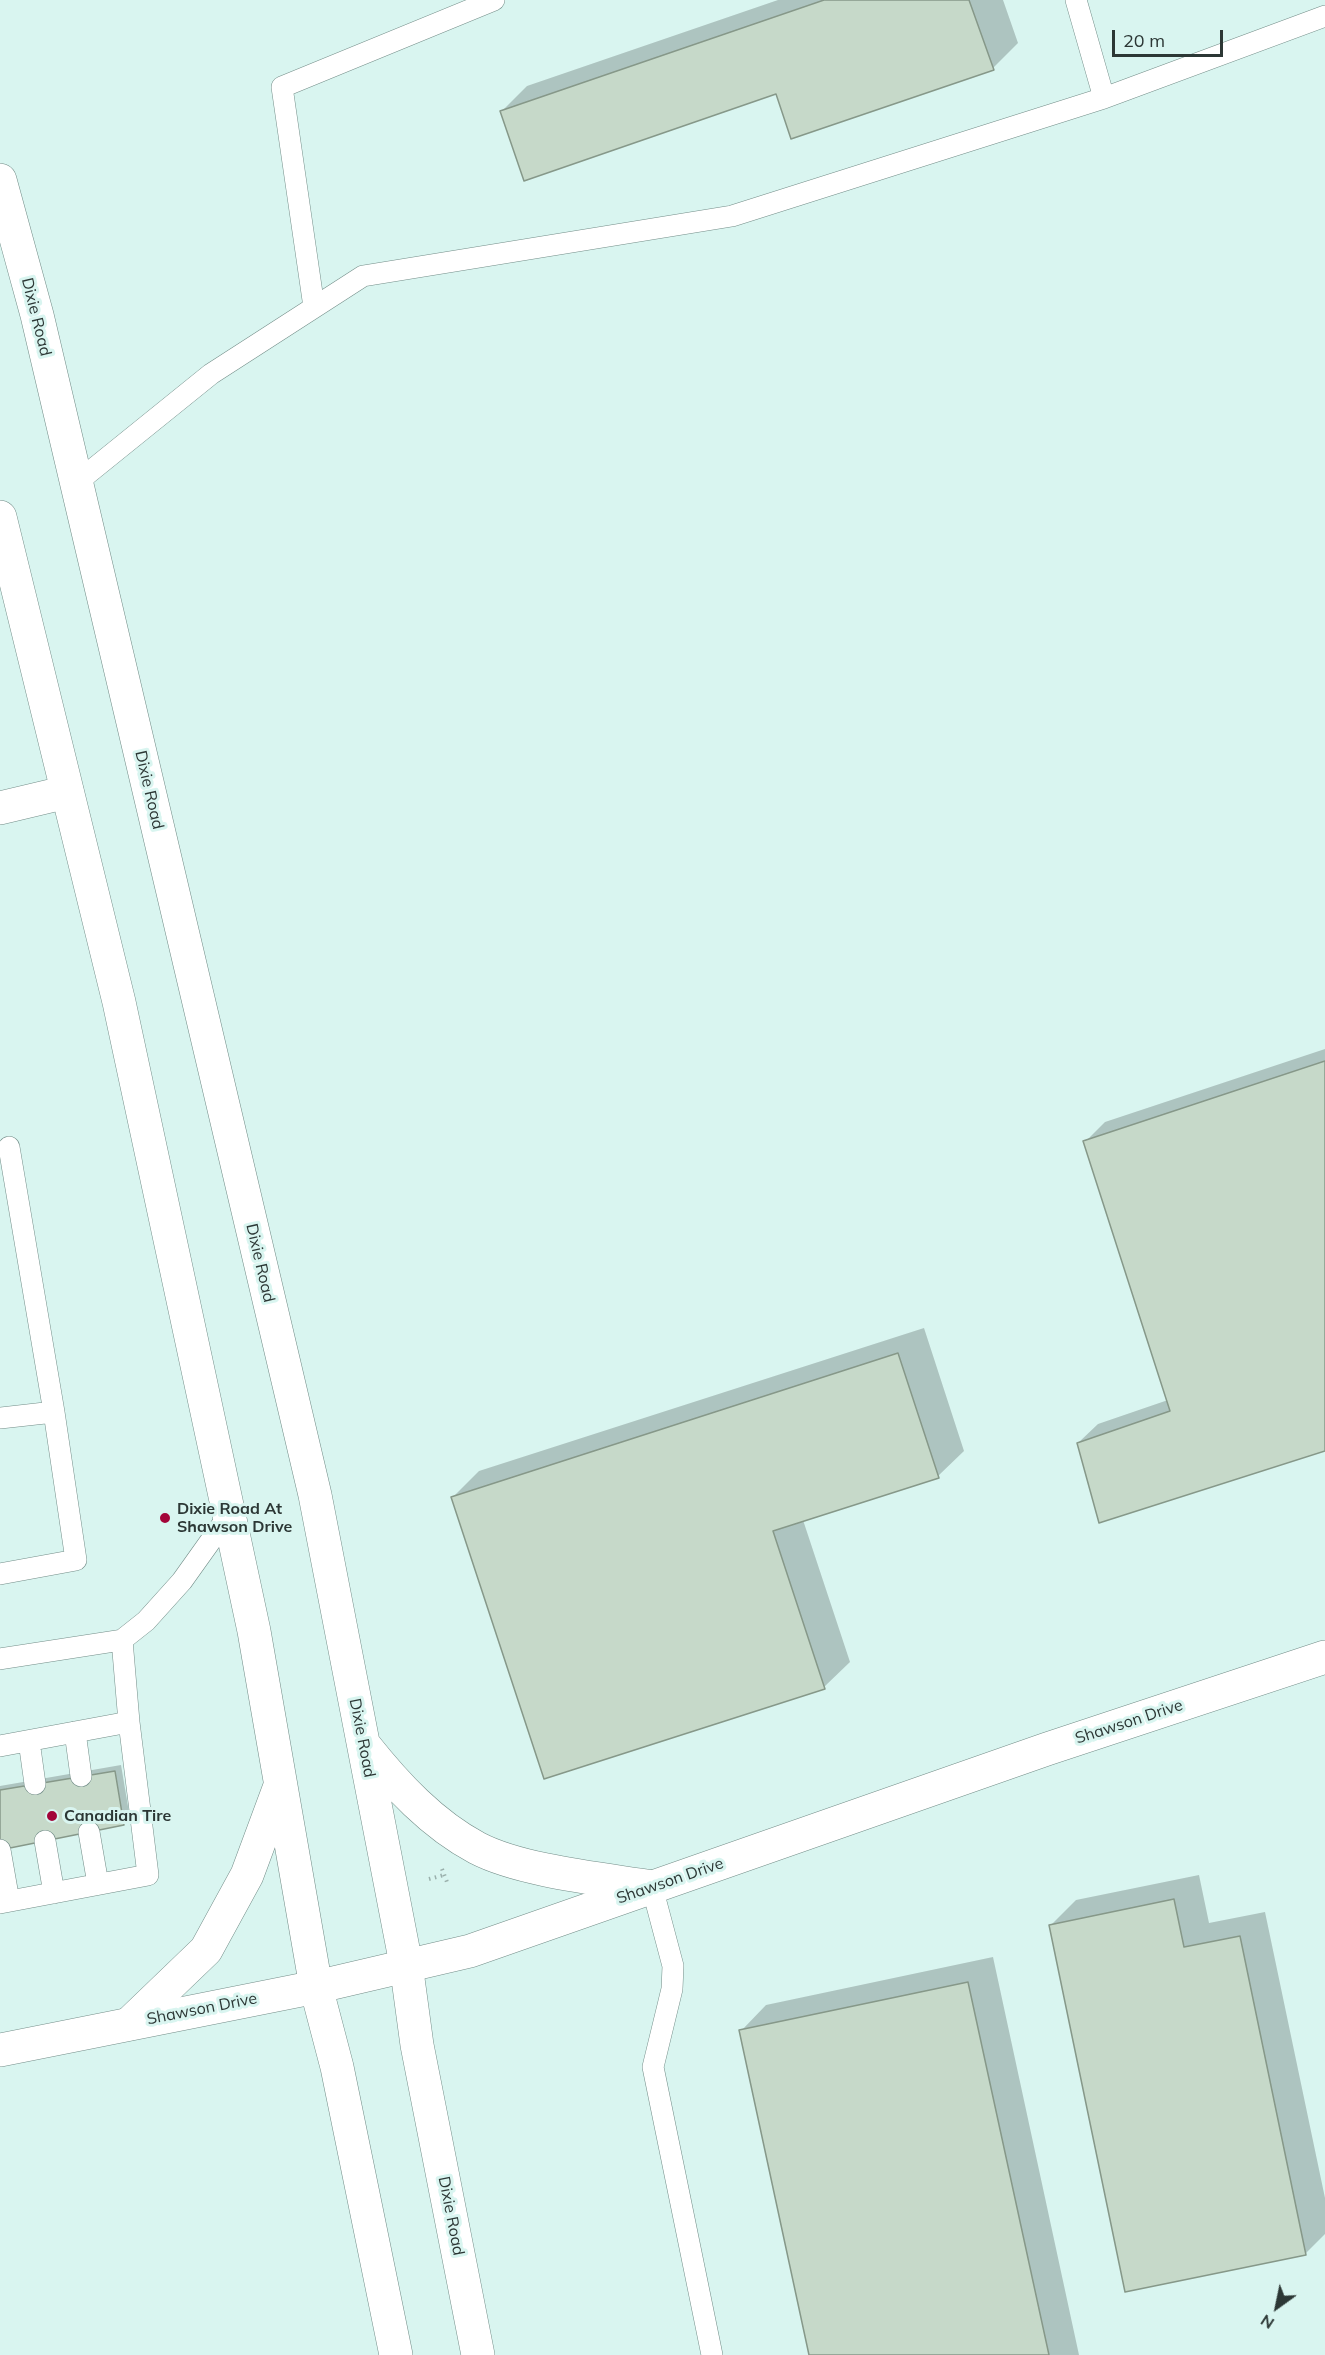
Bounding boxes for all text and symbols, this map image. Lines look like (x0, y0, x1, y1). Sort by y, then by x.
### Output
scale bar (1115, 18, 1226, 56)
text: 20 m (1123, 29, 1165, 52)
street label: Dixie Road (17, 276, 55, 358)
street label: Dixie Road (131, 749, 167, 831)
street label: Dixie Road (242, 1222, 278, 1304)
place label: Dixie Road At Shawson Drive (177, 1499, 292, 1537)
marker: Dixie Road At Shawson Drive (158, 1511, 172, 1525)
street label: Shawson Drive (1073, 1696, 1185, 1748)
street label: Dixie Road (345, 1697, 379, 1779)
place label: Canadian Tire (64, 1806, 171, 1826)
marker: Canadian Tire (45, 1809, 59, 1823)
street label: Shawson Drive (614, 1854, 726, 1908)
street label: Shawson Drive (145, 1989, 259, 2029)
street label: Dixie Road (434, 2175, 468, 2257)
north arrow (1247, 2277, 1307, 2337)
text: N (1257, 2310, 1278, 2334)

